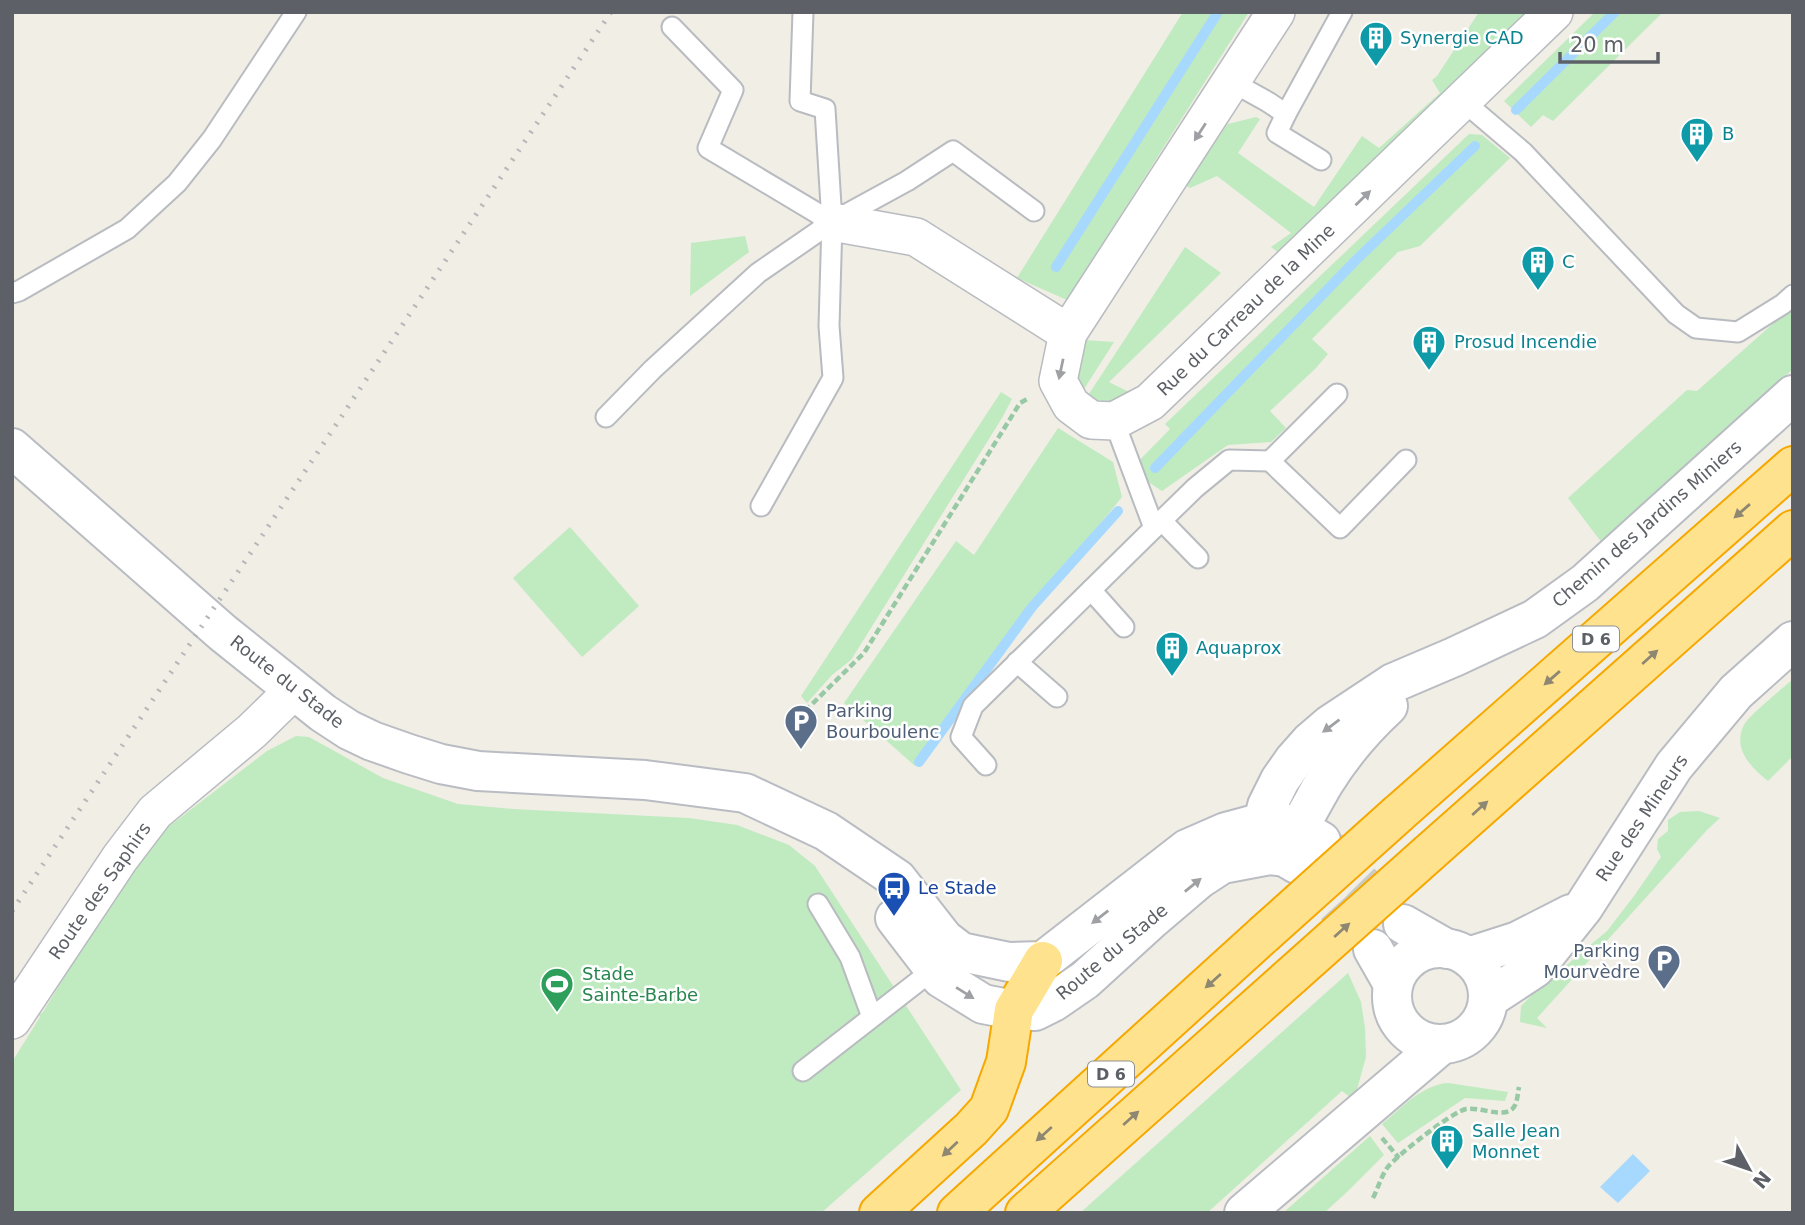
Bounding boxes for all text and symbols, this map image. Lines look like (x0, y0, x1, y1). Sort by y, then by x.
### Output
building icon: Synergie CAD (1357, 19, 1395, 68)
scale bar (1560, 21, 1658, 65)
place label: Synergie CAD (1400, 27, 1524, 48)
text: 20 m (1570, 33, 1624, 57)
building icon: B (1678, 115, 1716, 164)
one-way arrow (1193, 122, 1206, 141)
place label: B (1722, 123, 1734, 144)
one-way arrow (1354, 190, 1371, 206)
street label: Rue du Carreau de la Mine (1153, 219, 1339, 400)
building icon: C (1519, 243, 1557, 292)
place label: C (1562, 251, 1575, 272)
building icon: Prosud Incendie (1410, 323, 1448, 372)
place label: Prosud Incendie (1454, 331, 1597, 352)
one-way arrow (1055, 358, 1066, 380)
street label: Chemin des Jardins Miniers (1548, 436, 1745, 611)
one-way arrow (1733, 503, 1750, 518)
road number: D 6 (1573, 626, 1619, 652)
building icon: Aquaprox (1153, 629, 1191, 678)
street label: Route du Stade (226, 631, 348, 733)
place label: Aquaprox (1196, 637, 1282, 658)
one-way arrow (1641, 649, 1659, 665)
one-way arrow (1544, 669, 1561, 685)
place label: Parking Bourboulenc (826, 700, 939, 742)
parking icon: Parking Bourboulenc (782, 702, 820, 751)
one-way arrow (1322, 718, 1340, 732)
street label: Rue des Mineurs (1591, 750, 1692, 885)
one-way arrow (1471, 800, 1489, 816)
street label: Route des Saphirs (44, 818, 155, 963)
bus stop icon: Le Stade (875, 869, 913, 918)
place label: Le Stade (918, 877, 997, 898)
one-way arrow (1184, 878, 1202, 893)
street label: Route du Stade (1052, 899, 1171, 1004)
one-way arrow (1092, 910, 1110, 925)
one-way arrow (1333, 923, 1350, 939)
place label: Parking Mourvèdre (1543, 940, 1640, 982)
parking icon: Parking Mourvèdre (1645, 942, 1683, 991)
place label: Stade Sainte-Barbe (582, 963, 698, 1005)
sports icon: Stade Sainte-Barbe (538, 965, 576, 1014)
one-way arrow (1205, 973, 1222, 989)
one-way arrow (956, 987, 975, 1000)
road number: D 6 (1088, 1062, 1134, 1086)
one-way arrow (1122, 1111, 1139, 1127)
place label: Salle Jean Monnet (1472, 1120, 1560, 1162)
building icon: Salle Jean Monnet (1428, 1122, 1466, 1171)
one-way arrow (1036, 1126, 1053, 1142)
north arrow (1714, 1134, 1784, 1204)
one-way arrow (942, 1140, 959, 1156)
text: N (1748, 1167, 1776, 1193)

